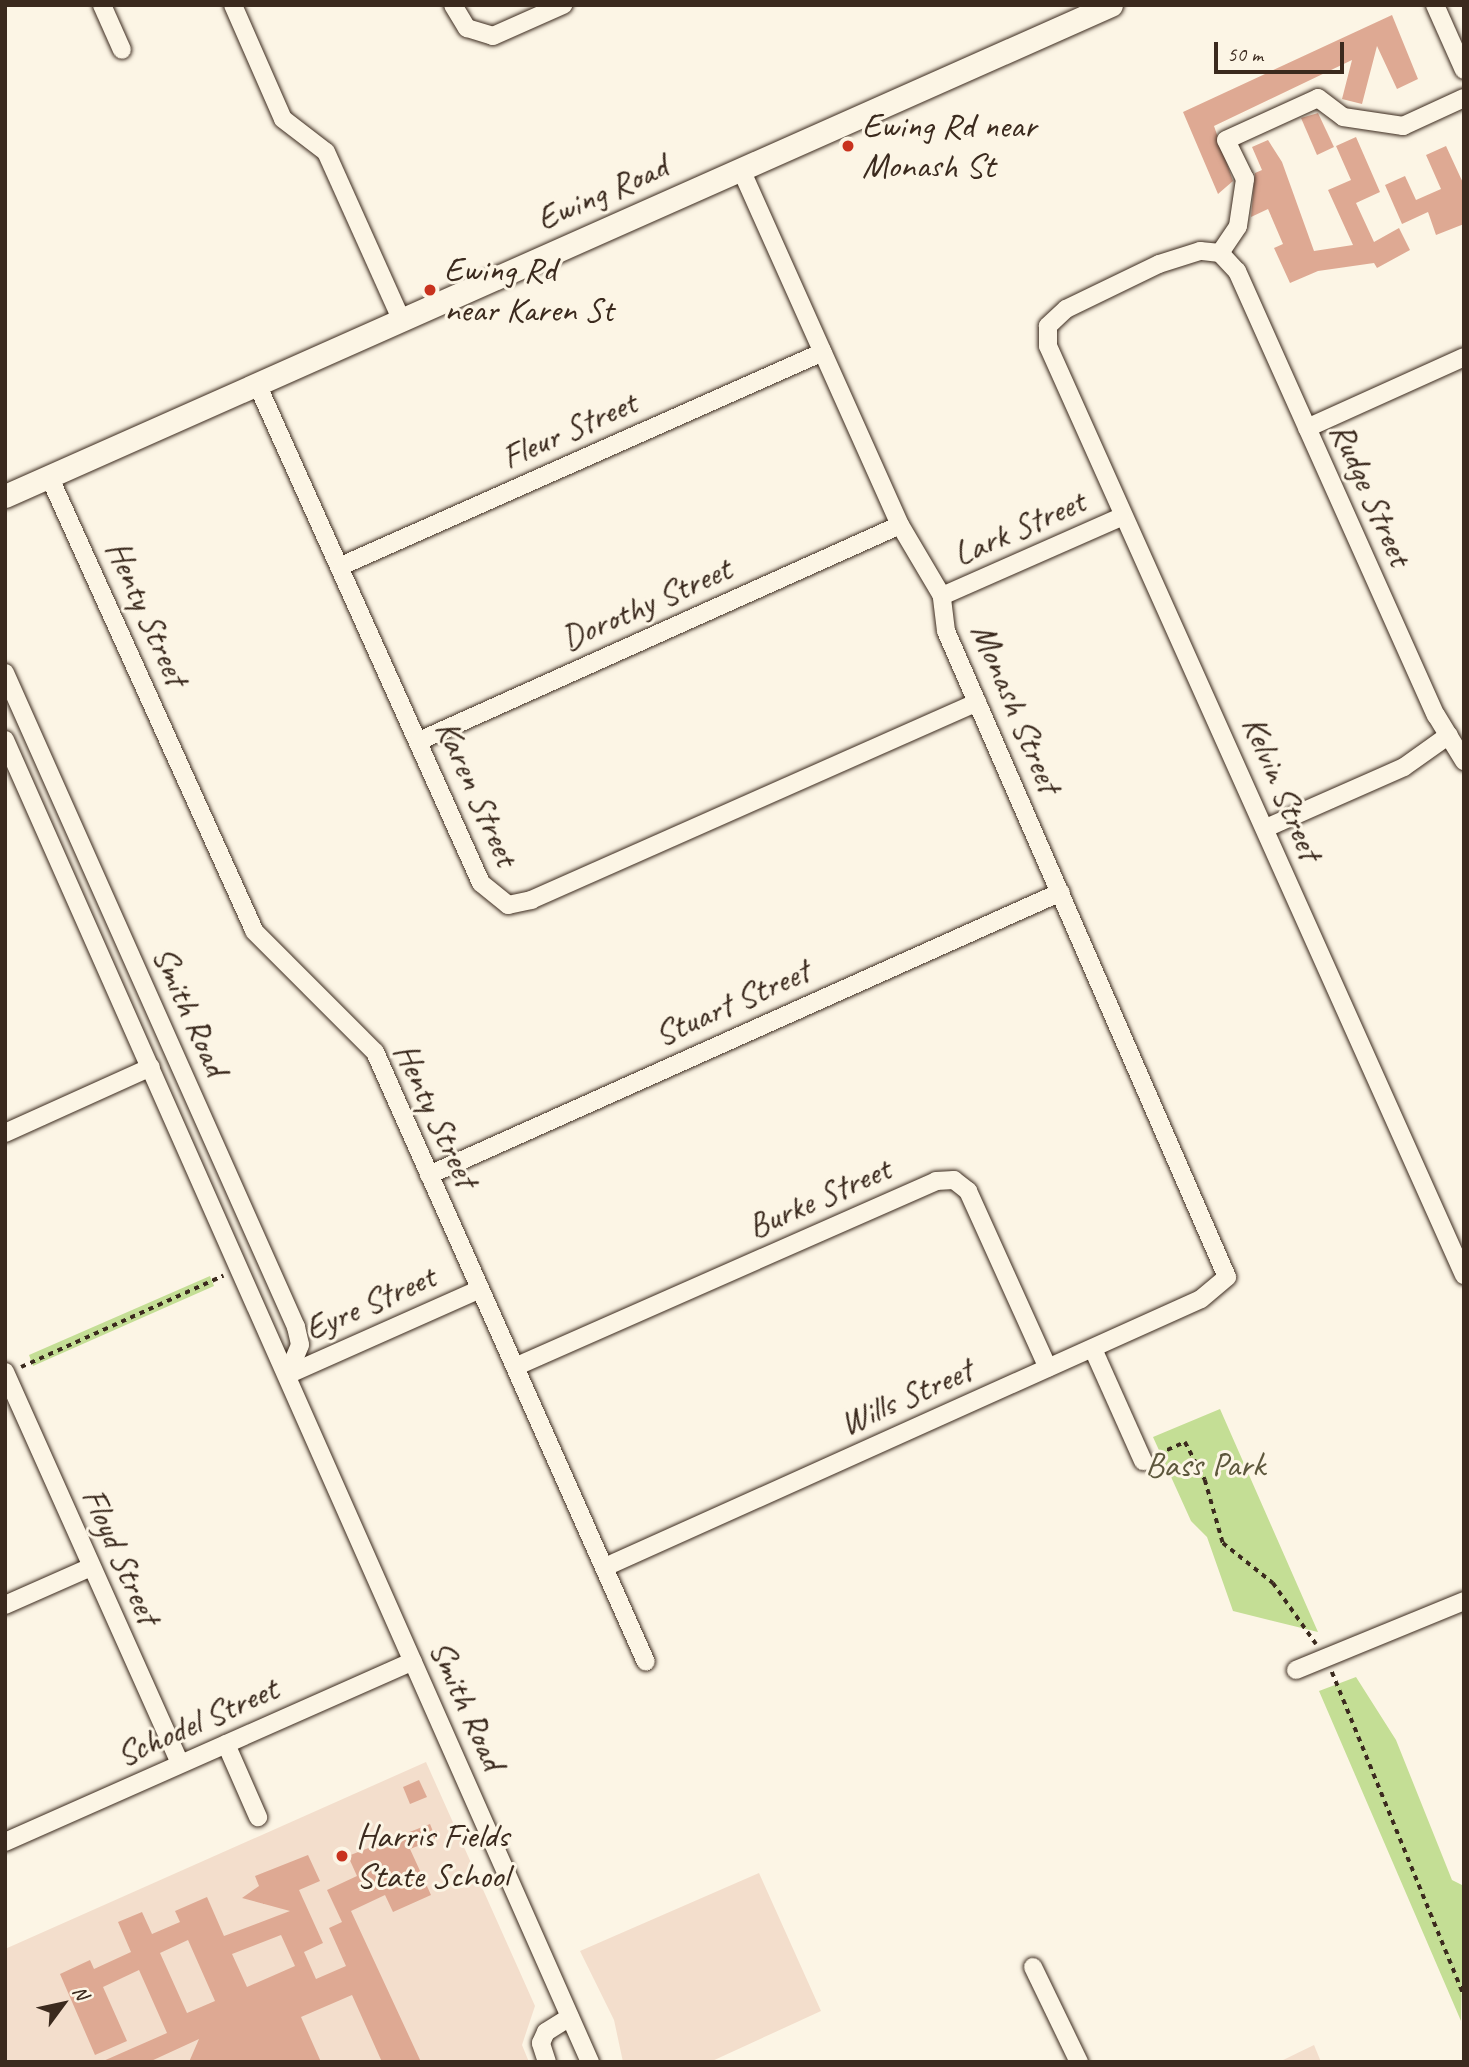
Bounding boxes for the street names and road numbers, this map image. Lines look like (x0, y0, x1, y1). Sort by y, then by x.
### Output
street label: Ewing Road (530, 146, 674, 240)
street label: Fleur Street (495, 382, 643, 478)
street label: Rudge Street (1321, 416, 1421, 572)
street label: Lark Street (946, 480, 1092, 576)
street label: Henty Street (96, 534, 198, 692)
street label: Dorothy Street (554, 548, 738, 660)
street label: Monash Street (962, 617, 1070, 799)
street label: Kelvin Street (1233, 710, 1331, 866)
street label: Karen Street (426, 713, 528, 873)
street label: Smith Road (143, 940, 237, 1082)
street label: Stuart Street (648, 950, 816, 1056)
street label: Henty Street (384, 1036, 488, 1194)
street label: Burke Street (741, 1148, 897, 1248)
street label: Eyre Street (298, 1256, 442, 1350)
street label: Wills Street (833, 1349, 979, 1445)
street label: Floyd Street (72, 1481, 170, 1631)
street label: Smith Road (420, 1634, 514, 1776)
street label: Schodel Street (110, 1668, 284, 1776)

